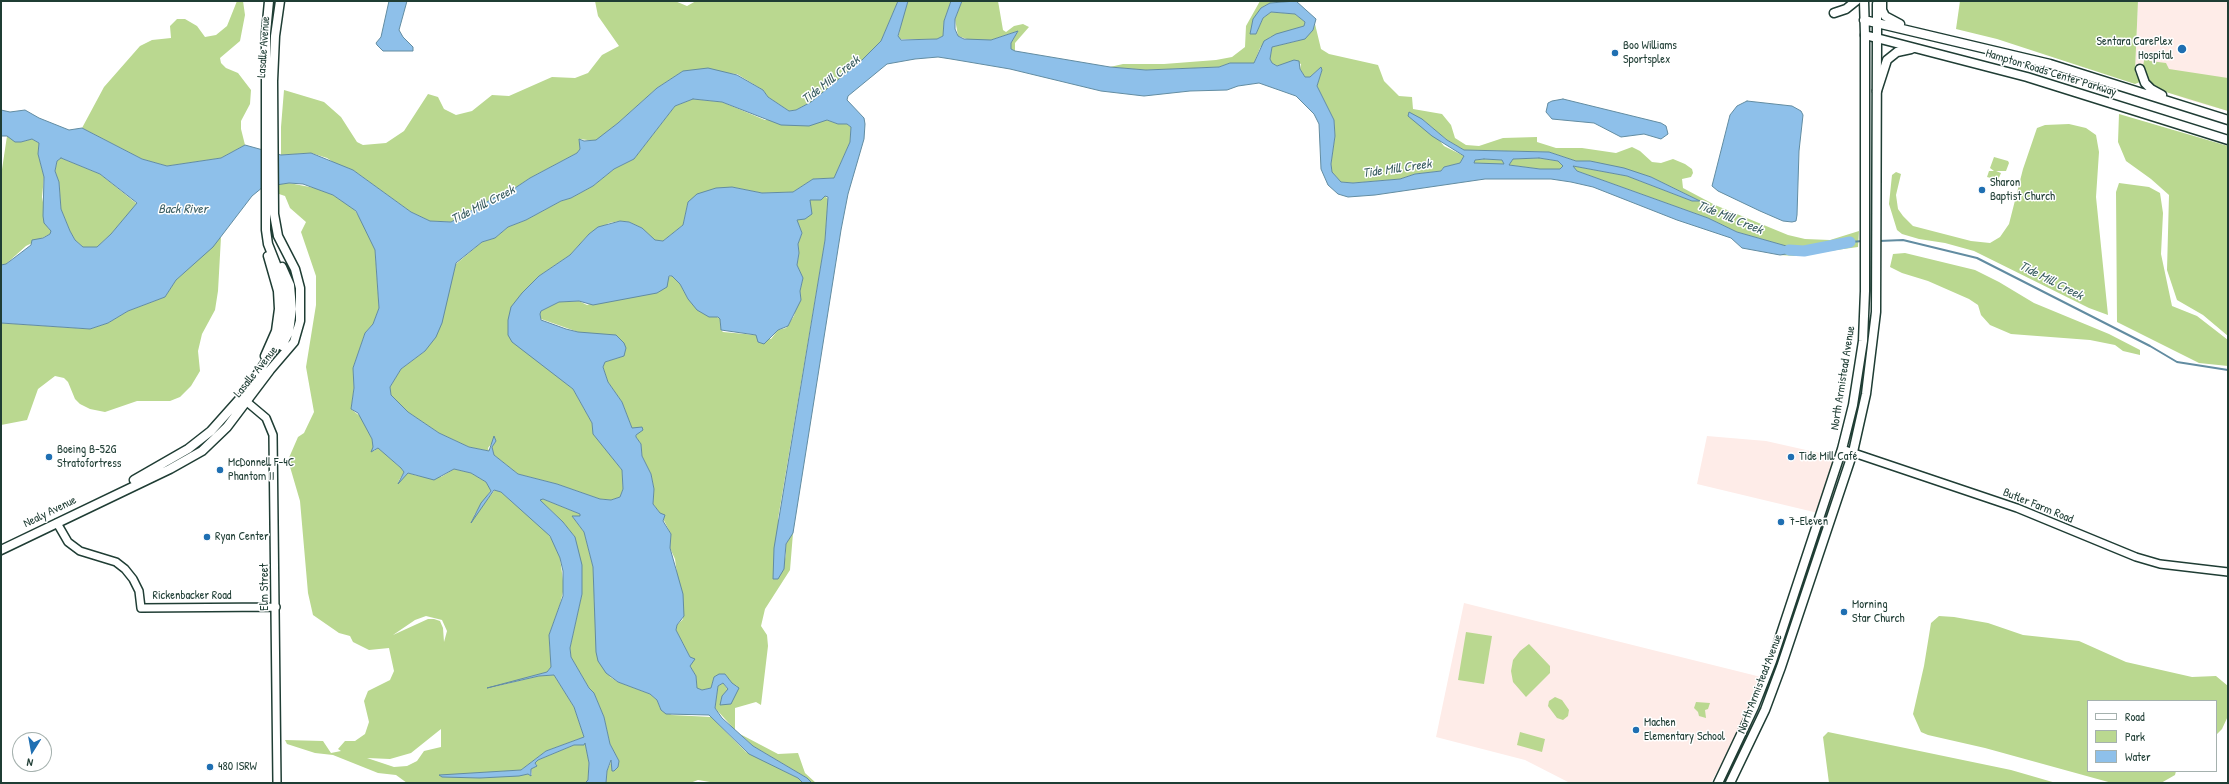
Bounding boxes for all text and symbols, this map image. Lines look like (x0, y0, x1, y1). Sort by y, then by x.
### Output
street label: Lasalle Avenue (255, 16, 273, 78)
place label: Sentara CarePlex Hospital (2097, 35, 2173, 63)
place label: Boo Williams Sportsplex (1623, 39, 1677, 67)
marker: Sentara CarePlex Hospital (2176, 43, 2188, 55)
street label: Hampton Roads Center Parkway (1984, 46, 2118, 100)
marker: Boo Williams Sportsplex (1610, 48, 1620, 58)
water label: Tide Mill Creek (799, 53, 863, 107)
water label: Tide Mill Creek (1362, 156, 1432, 182)
place label: Sharon Baptist Church (1990, 176, 2055, 204)
water label: Tide Mill Creek (449, 182, 517, 228)
marker: Sharon Baptist Church (1977, 185, 1987, 195)
water label: Tide Mill Creek (1695, 198, 1765, 238)
water label: Back River (158, 202, 208, 218)
water label: Tide Mill Creek (2017, 258, 2085, 304)
street label: North Armistead Avenue (1828, 325, 1858, 431)
street label: Lasalle Avenue (231, 344, 281, 400)
place label: Boeing B-52G Stratofortress (57, 443, 121, 471)
place label: Tide Mill Café (1799, 450, 1858, 464)
marker: Boeing B-52G Stratofortress (44, 452, 54, 462)
marker: Tide Mill Café (1786, 452, 1796, 462)
place label: McDonnell F-4C Phantom II (228, 456, 294, 484)
marker: McDonnell F-4C Phantom II (215, 465, 225, 475)
street label: Butler Farm Road (2001, 485, 2075, 527)
street label: Nealy Avenue (21, 493, 79, 531)
place label: 7-Eleven (1789, 515, 1828, 529)
marker: 7-Eleven (1776, 517, 1786, 527)
place label: Ryan Center (215, 530, 269, 544)
marker: Ryan Center (202, 532, 212, 542)
street label: Elm Street (258, 563, 272, 611)
street label: Rickenbacker Road (152, 589, 232, 603)
place label: Morning Star Church (1852, 598, 1904, 626)
marker: Morning Star Church (1839, 607, 1849, 617)
street label: North Armistead Avenue (1734, 632, 1786, 736)
legend (2087, 700, 2217, 772)
text: Road (2125, 708, 2145, 725)
place label: Machen Elementary School (1644, 716, 1725, 744)
marker: Machen Elementary School (1631, 725, 1641, 735)
text: Park (2125, 728, 2145, 745)
north arrow (12, 732, 52, 772)
text: Water (2125, 748, 2151, 765)
text: N (26, 755, 34, 770)
place label: 480 ISRW (218, 760, 257, 774)
marker: 480 ISRW (205, 762, 215, 772)

